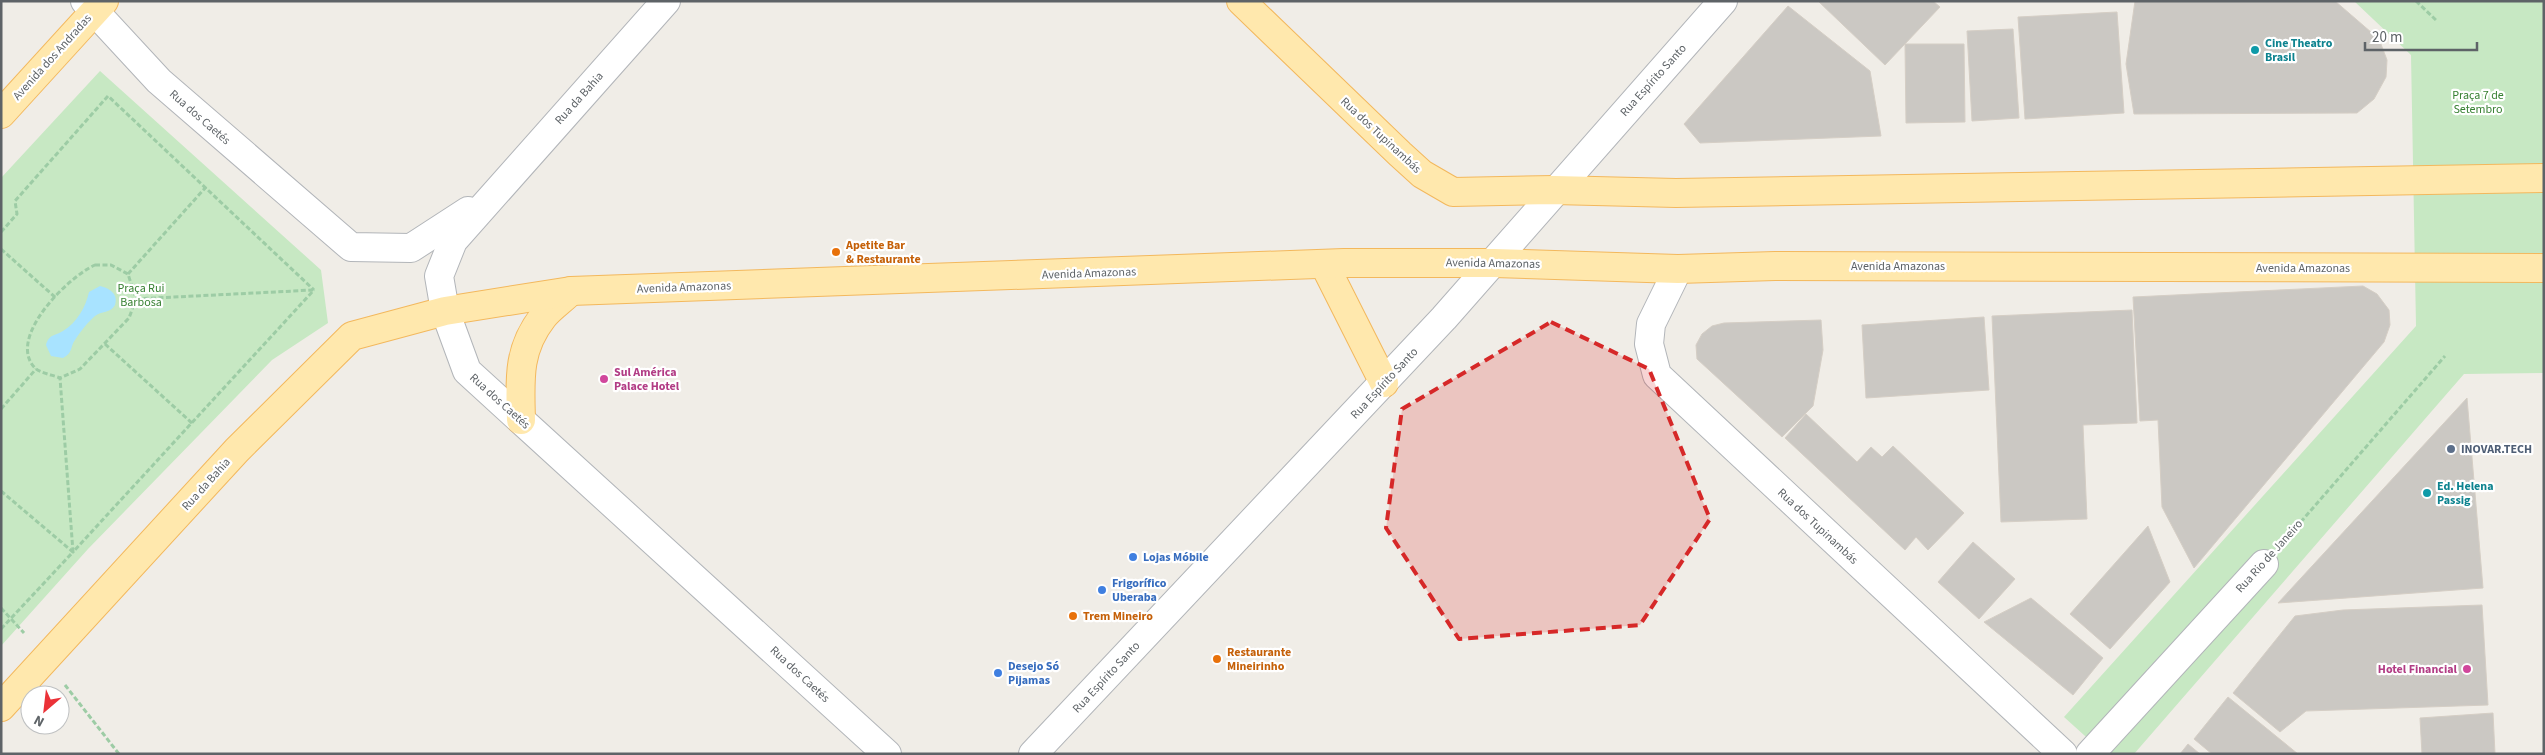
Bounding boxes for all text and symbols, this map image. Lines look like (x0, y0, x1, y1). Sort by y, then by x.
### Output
street label: Avenida dos Andradas (9, 11, 96, 104)
scale bar (2365, 20, 2478, 52)
text: 20 m (2372, 27, 2402, 48)
place label: Cine Theatro Brasil (2265, 35, 2333, 66)
street label: Rua Espírito Santo (1616, 40, 1691, 120)
marker: Cine Theatro Brasil (2249, 44, 2261, 56)
street label: Rua da Bahia (551, 68, 608, 128)
street label: Rua dos Caetés (165, 86, 234, 149)
park label: Praça 7 de Setembro (2452, 87, 2504, 118)
street label: Rua dos Tupinambás (1337, 94, 1425, 177)
place label: Apetite Bar & Restaurante (845, 237, 921, 268)
marker: Apetite Bar & Restaurante (830, 246, 842, 258)
street label: Avenida Amazonas (1446, 254, 1540, 273)
street label: Avenida Amazonas (1851, 258, 1945, 275)
street label: Avenida Amazonas (2256, 260, 2350, 277)
street label: Avenida Amazonas (1042, 263, 1136, 284)
street label: Avenida Amazonas (637, 277, 731, 298)
park label: Praça Rui Barbosa (118, 280, 164, 311)
street label: Rua Espírito Santo (1347, 344, 1422, 423)
place label: Sul América Palace Hotel (614, 364, 680, 395)
street label: Rua dos Caetés (466, 370, 534, 433)
marker: Sul América Palace Hotel (598, 373, 610, 385)
place label: INOVAR.TECH (2461, 441, 2532, 458)
marker: INOVAR.TECH (2445, 443, 2457, 455)
street label: Rua da Bahia (178, 454, 235, 514)
place label: Ed. Helena Passig (2437, 478, 2493, 509)
street label: Rua dos Tupinambás (1774, 485, 1862, 568)
marker: Ed. Helena Passig (2421, 487, 2433, 499)
street label: Rua Rio de Janeiro (2232, 516, 2307, 597)
place label: Lojas Móbile (1143, 549, 1209, 566)
marker: Lojas Móbile (1127, 551, 1139, 563)
place label: Frigorífico Uberaba (1112, 575, 1167, 606)
marker: Frigorífico Uberaba (1096, 584, 1108, 596)
place label: Trem Mineiro (1083, 608, 1153, 625)
marker: Trem Mineiro (1067, 610, 1079, 622)
street label: Rua Espírito Santo (1069, 638, 1144, 717)
street label: Rua dos Caetés (766, 642, 833, 706)
place label: Restaurante Mineirinho (1227, 644, 1291, 675)
marker: Restaurante Mineirinho (1211, 653, 1223, 665)
place label: Desejo Só Pijamas (1008, 658, 1059, 689)
place label: Hotel Financial (2378, 661, 2458, 678)
marker: Hotel Financial (2461, 663, 2473, 675)
marker: Desejo Só Pijamas (992, 667, 1004, 679)
north arrow (20, 685, 70, 735)
text: N (31, 710, 48, 732)

